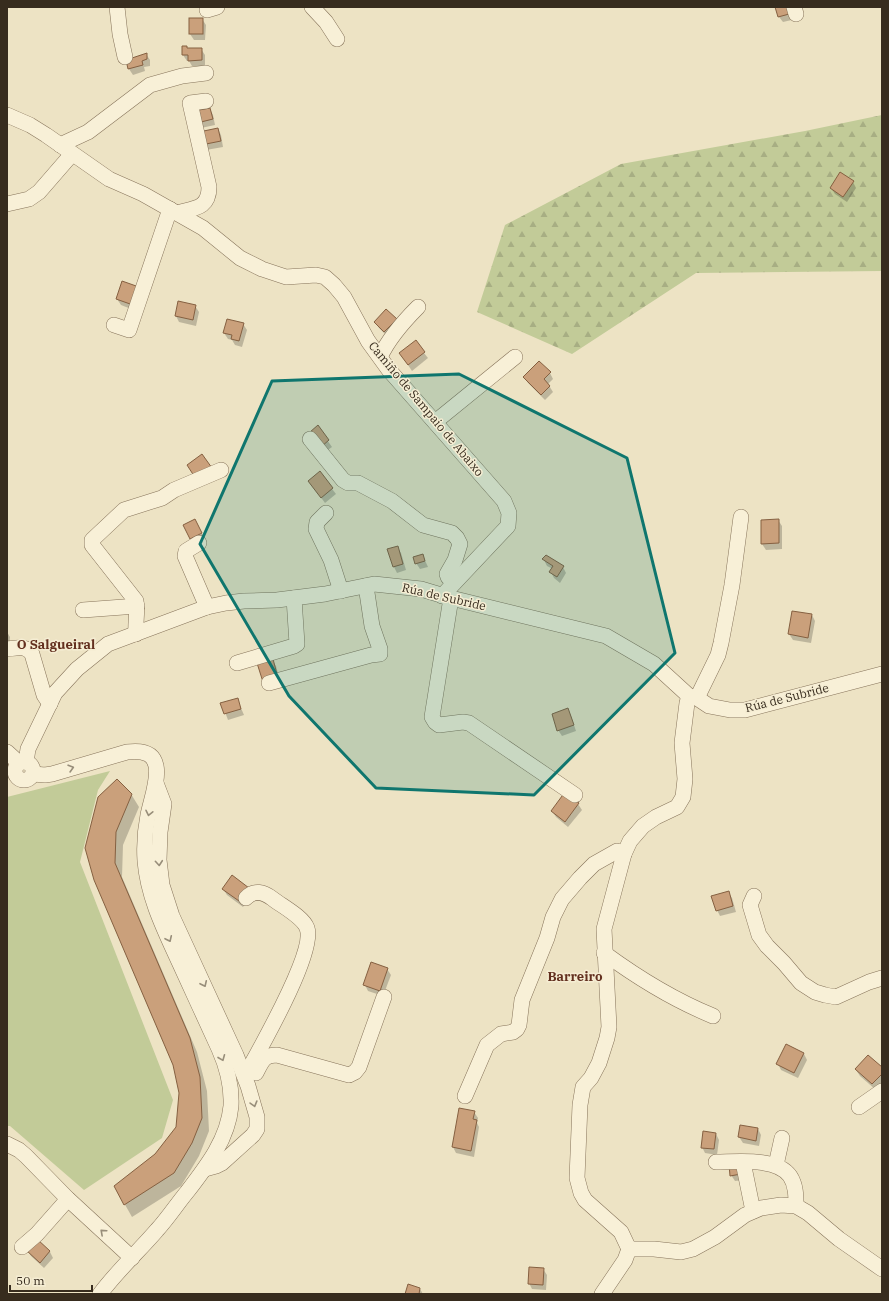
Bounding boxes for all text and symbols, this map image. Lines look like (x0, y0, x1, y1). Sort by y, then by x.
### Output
street label: Camiño de Sampaio de Abaixo (366, 338, 487, 479)
street label: Rúa de Subride (401, 580, 488, 613)
district label: O Salgueiral (17, 636, 95, 653)
street label: Rúa de Subride (743, 680, 830, 715)
one-way arrow (67, 764, 74, 773)
one-way arrow (145, 810, 153, 817)
one-way arrow (155, 860, 164, 866)
one-way arrow (164, 935, 172, 943)
district label: Barreiro (547, 968, 603, 985)
one-way arrow (199, 980, 207, 987)
one-way arrow (218, 1054, 226, 1061)
one-way arrow (249, 1101, 257, 1107)
one-way arrow (100, 1229, 108, 1236)
scale bar (10, 1267, 92, 1293)
text: 50 m (16, 1273, 45, 1288)

